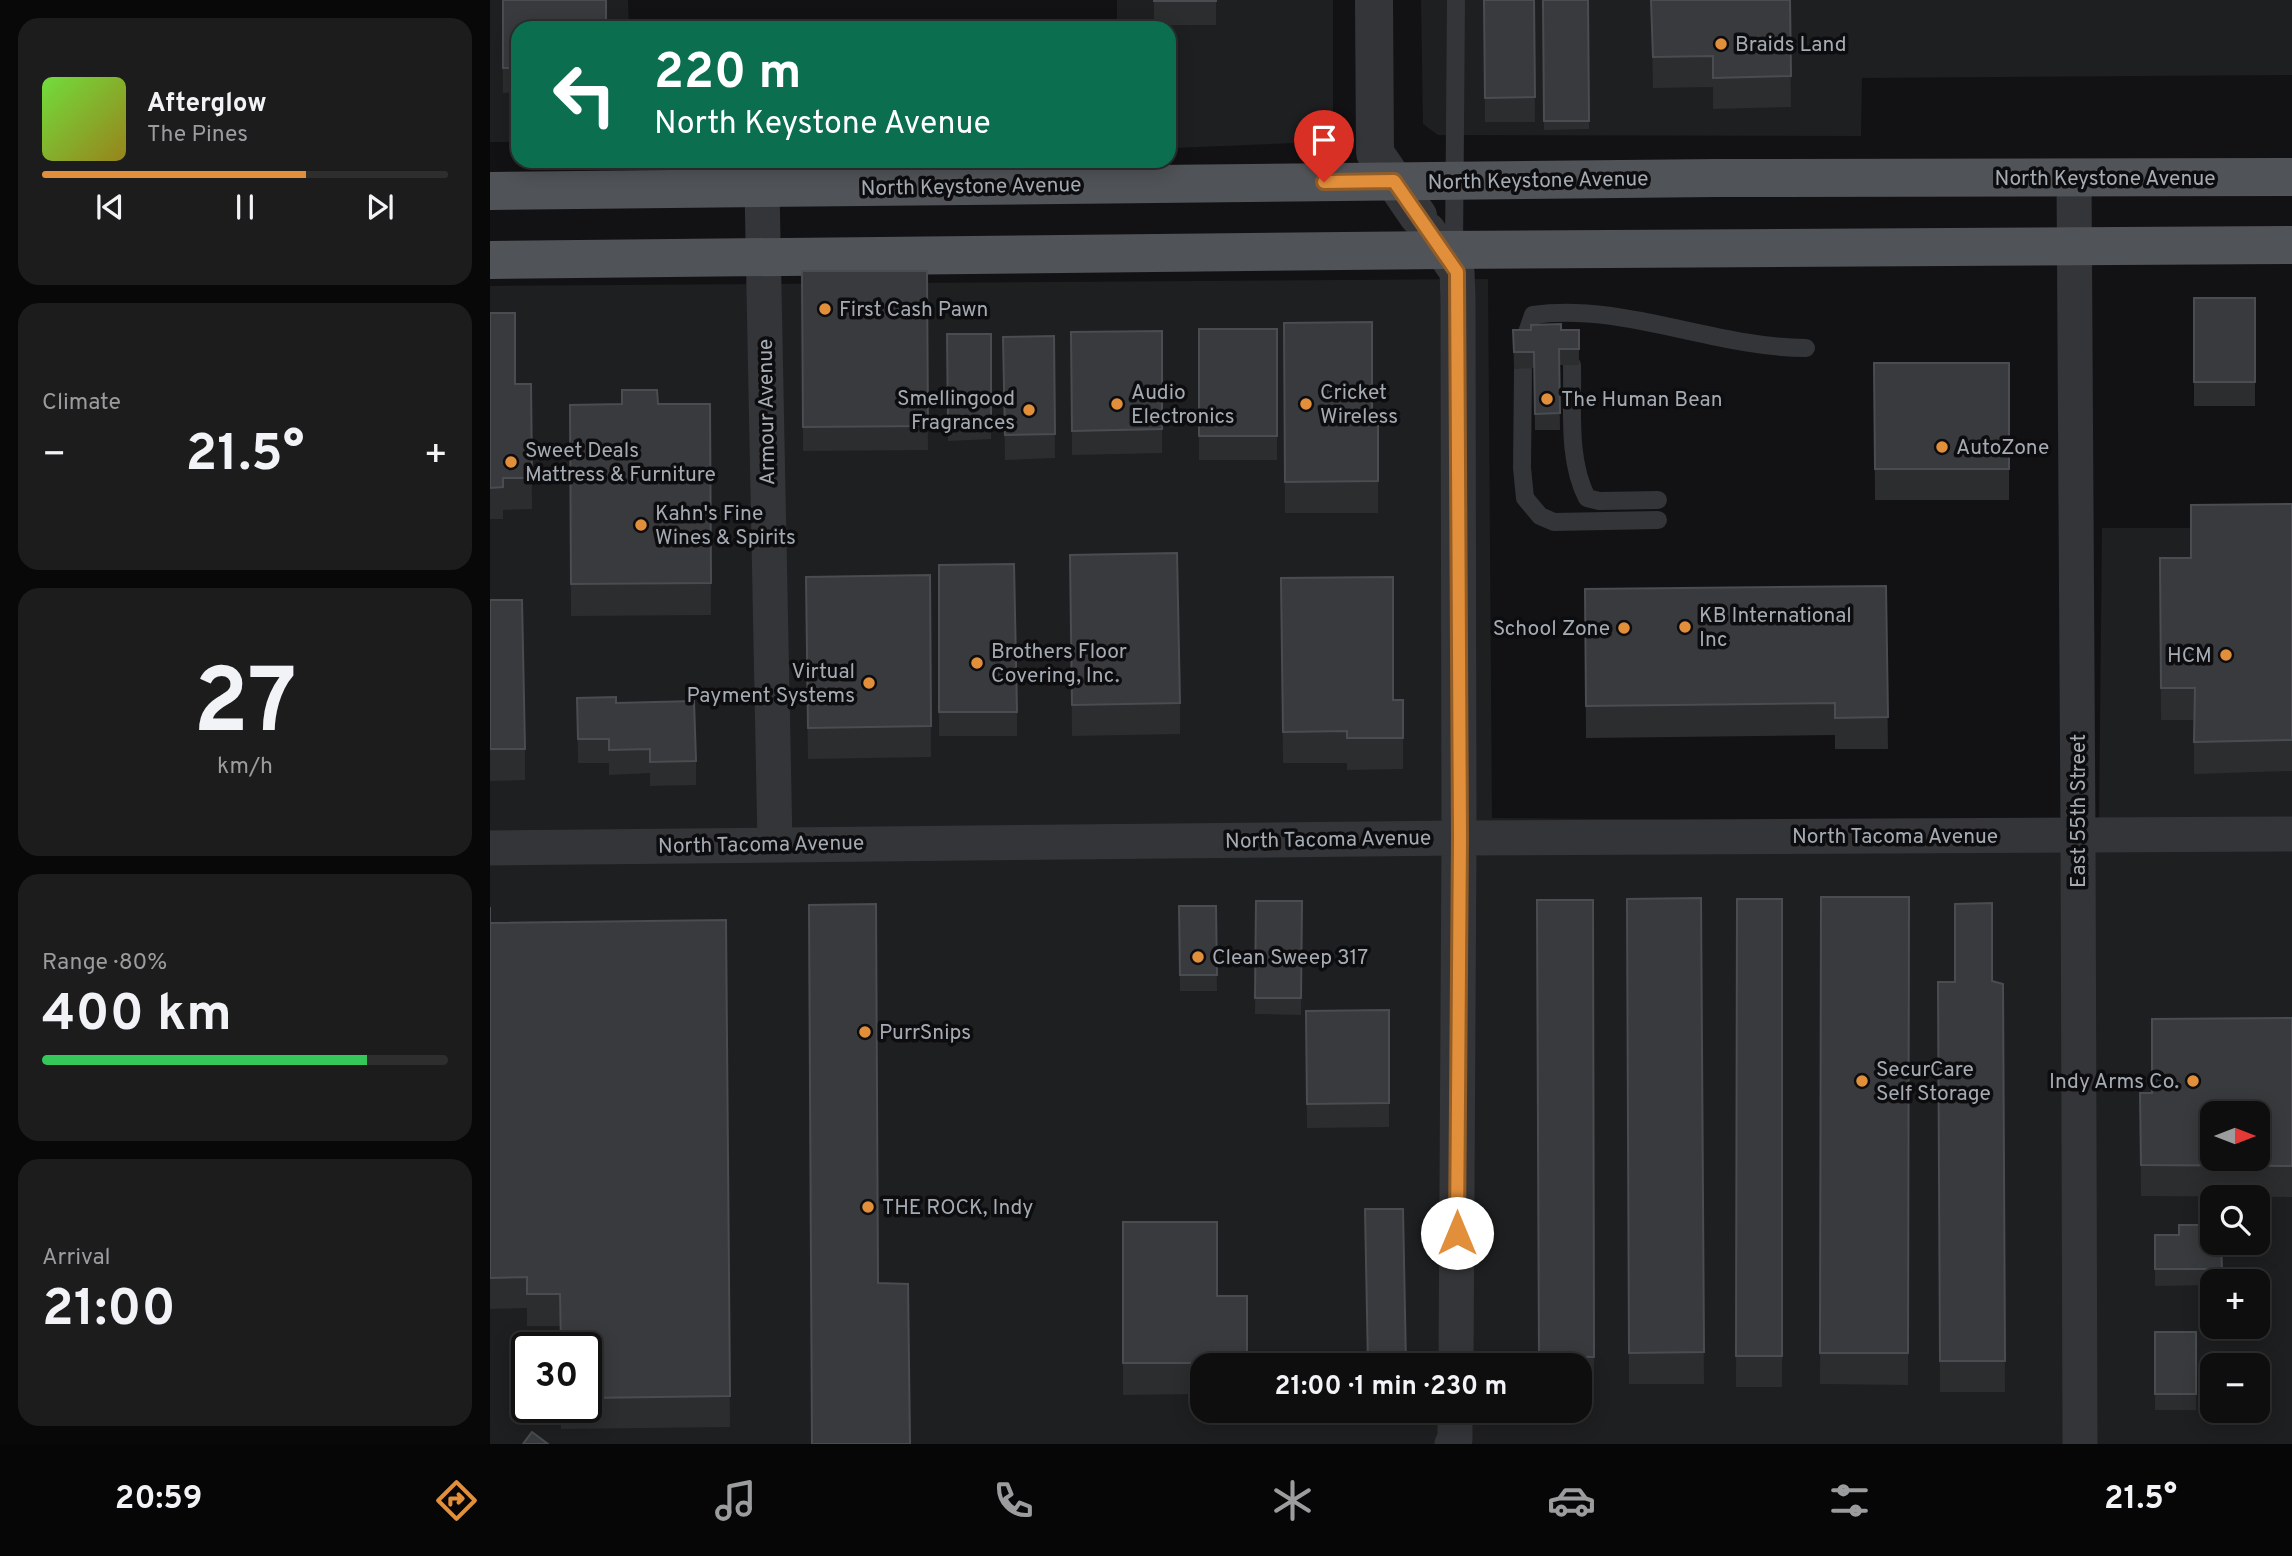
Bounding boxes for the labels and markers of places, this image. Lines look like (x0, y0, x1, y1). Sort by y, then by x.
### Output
place label: Braids Land (1735, 32, 1847, 59)
marker: Braids Land (1713, 36, 1729, 52)
pin (1294, 110, 1354, 182)
place label: First Cash Pawn (839, 297, 988, 324)
marker: First Cash Pawn (817, 301, 833, 317)
place label: Audio Electronics (1131, 380, 1235, 431)
place label: Cricket Wireless (1320, 380, 1398, 431)
place label: Smellingood Fragrances (897, 386, 1015, 437)
place label: The Human Bean (1561, 387, 1723, 414)
marker: The Human Bean (1539, 391, 1555, 407)
marker: Audio Electronics (1109, 396, 1125, 412)
marker: Cricket Wireless (1298, 396, 1314, 412)
marker: Smellingood Fragrances (1021, 402, 1037, 418)
place label: AutoZone (1956, 435, 2049, 462)
place label: Sweet Deals Mattress & Furniture (525, 438, 716, 489)
marker: AutoZone (1934, 439, 1950, 455)
marker: Sweet Deals Mattress & Furniture (503, 454, 519, 470)
place label: Kahn's Fine Wines & Spirits (655, 501, 796, 552)
marker: Kahn's Fine Wines & Spirits (633, 517, 649, 533)
place label: KB International Inc (1699, 603, 1852, 654)
place label: School Zone (1493, 616, 1610, 643)
marker: KB International Inc (1677, 619, 1693, 635)
marker: School Zone (1616, 620, 1632, 636)
place label: Brothers Floor Covering, Inc. (991, 639, 1127, 690)
place label: HCM (2167, 643, 2212, 670)
marker: HCM (2218, 647, 2234, 663)
marker: Brothers Floor Covering, Inc. (969, 655, 985, 671)
place label: Virtual Payment Systems (687, 659, 855, 710)
marker: Virtual Payment Systems (861, 675, 877, 691)
place label: Clean Sweep 317 (1212, 945, 1368, 972)
marker: Clean Sweep 317 (1190, 949, 1206, 965)
place label: PurrSnips (879, 1020, 971, 1047)
marker: PurrSnips (857, 1024, 873, 1040)
place label: SecurCare Self Storage (1876, 1057, 1991, 1108)
place label: Indy Arms Co. (2049, 1069, 2179, 1096)
marker: SecurCare Self Storage (1854, 1073, 1870, 1089)
marker: Indy Arms Co. (2185, 1073, 2201, 1089)
place label: THE ROCK, Indy (882, 1195, 1033, 1222)
marker: THE ROCK, Indy (860, 1199, 876, 1215)

